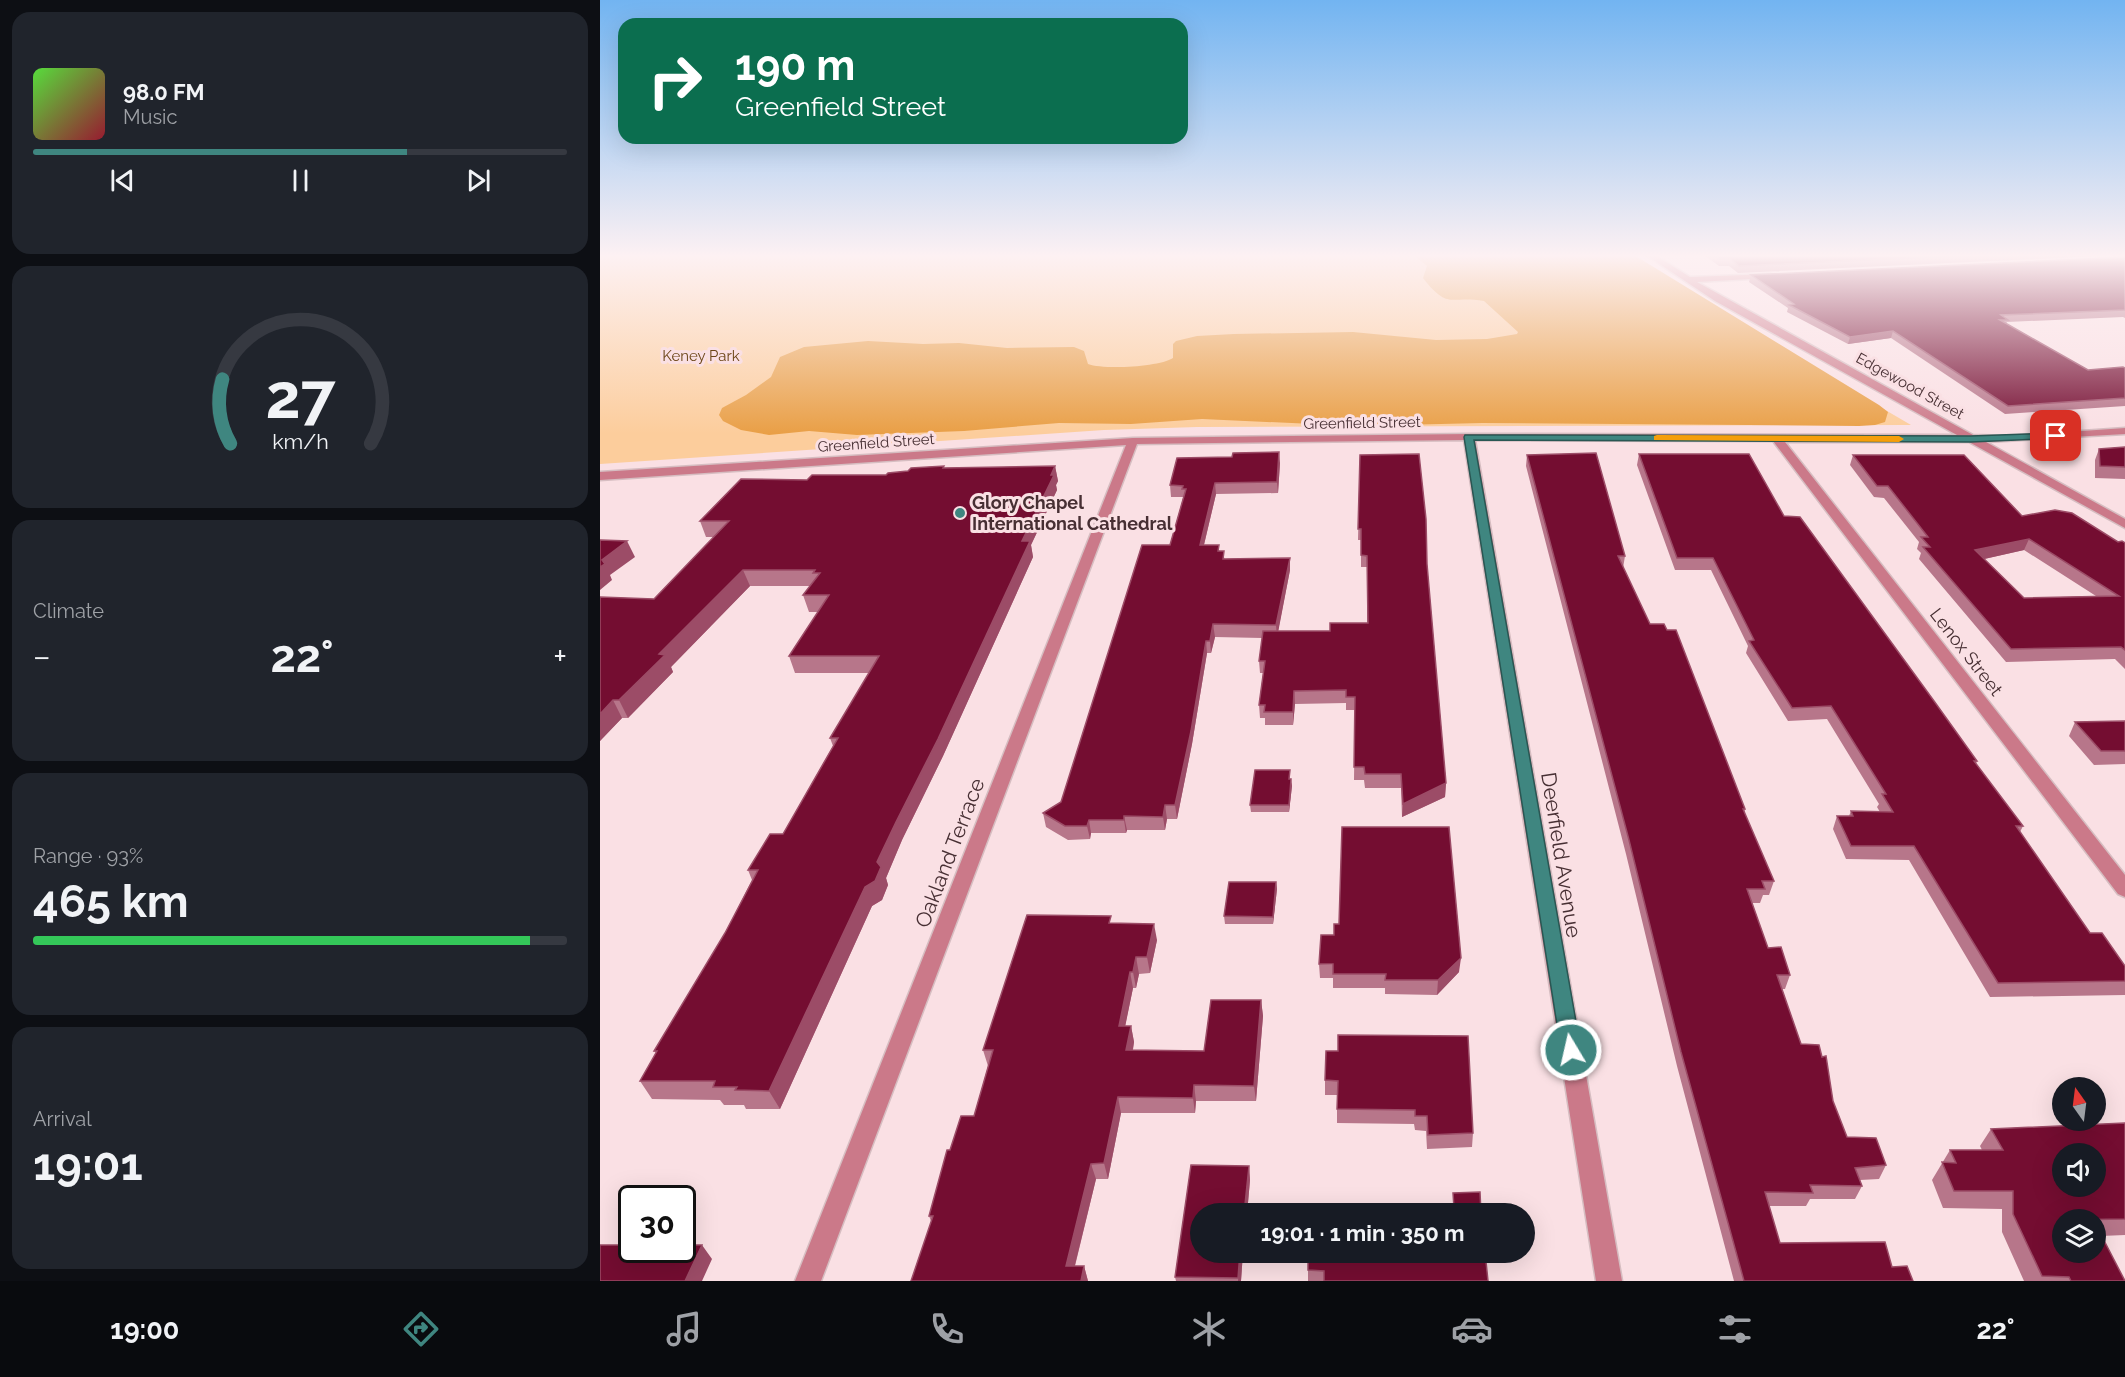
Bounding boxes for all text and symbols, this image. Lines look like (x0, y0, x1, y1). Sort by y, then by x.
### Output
text: 190 m (735, 41, 855, 90)
icon: right (636, 42, 714, 120)
text: 98.0 FM (123, 79, 205, 105)
text: Greenfield Street (735, 91, 946, 122)
text: Music (123, 105, 177, 129)
icon: previous (106, 164, 139, 197)
icon: pause (284, 164, 317, 197)
icon: next (462, 164, 495, 197)
park label: Keney Park (662, 347, 740, 365)
street label: Edgewood Street (1853, 349, 1967, 423)
text: 27 (265, 359, 336, 433)
pin (2030, 410, 2081, 461)
street label: Greenfield Street (1303, 413, 1421, 433)
icon: arrive (2039, 419, 2072, 452)
text: km/h (272, 429, 328, 454)
street label: Greenfield Street (817, 430, 935, 456)
place label: Glory Chapel International Cathedral (972, 492, 1173, 534)
marker: Glory Chapel International Cathedral (953, 506, 967, 520)
text: Climate (33, 599, 104, 623)
street label: Lenox Street (1926, 604, 2007, 700)
text: 22° (270, 630, 334, 683)
text: − (33, 637, 51, 676)
text: + (553, 637, 567, 676)
street label: Deerfield Avenue (1536, 770, 1587, 939)
street label: Oakland Terrace (910, 775, 990, 931)
text: Range · 93% (33, 844, 143, 868)
text: 465 km (33, 875, 189, 928)
position arrow (1539, 1018, 1603, 1082)
north arrow (2052, 1077, 2106, 1131)
map controls (2052, 1077, 2106, 1263)
text: Arrival (33, 1107, 92, 1131)
text: 19:01 (33, 1138, 143, 1191)
button: sound (2052, 1143, 2106, 1197)
speed limit sign: 30 (618, 1185, 696, 1263)
button: layers (2052, 1209, 2106, 1263)
text: 19:01 · 1 min · 350 m (1261, 1220, 1464, 1246)
icon: directions (400, 1308, 442, 1350)
icon: music (663, 1308, 705, 1350)
icon: phone (926, 1308, 968, 1350)
icon: climate (1188, 1308, 1230, 1350)
icon: car (1451, 1308, 1493, 1350)
icon: filters (1714, 1308, 1756, 1350)
text: 19:00 (110, 1314, 179, 1345)
text: 22° (1977, 1314, 2015, 1345)

